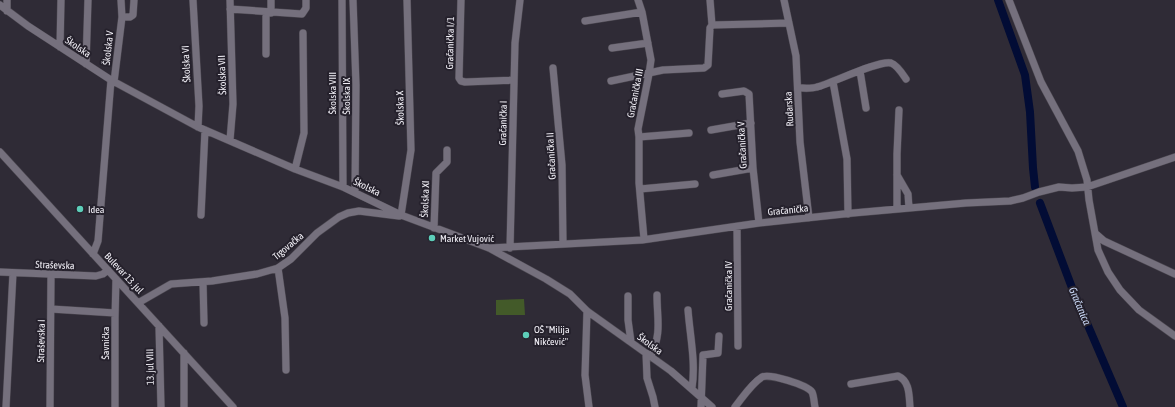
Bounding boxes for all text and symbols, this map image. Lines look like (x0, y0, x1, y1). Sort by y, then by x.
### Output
street label: Gračanička I/1 (444, 16, 456, 70)
street label: Školska V (101, 30, 115, 66)
street label: Školska (63, 35, 93, 60)
street label: Školska VI (180, 45, 192, 83)
street label: Školska VII (216, 55, 228, 95)
street label: Gračanička III (625, 67, 645, 119)
street label: Školska VIII (327, 72, 338, 114)
street label: Školska IX (341, 77, 352, 114)
street label: Školska X (394, 90, 406, 125)
street label: Rudarska (783, 91, 795, 127)
street label: Gračanička I (497, 100, 509, 146)
street label: Gračanička V (735, 121, 749, 169)
street label: Gračanička II (544, 132, 558, 180)
street label: Školska (352, 176, 382, 198)
street label: Školska XI (419, 180, 431, 218)
street label: Gračanička (767, 202, 809, 218)
marker: Idea (75, 204, 85, 214)
place label: Idea (88, 204, 105, 215)
street label: Trgovačka (270, 230, 306, 262)
marker: Market Vujović (427, 233, 437, 243)
place label: Market Vujović (440, 233, 494, 244)
street label: Bulevar 13. jul (102, 250, 146, 296)
street label: Straševska (35, 259, 75, 271)
street label: Gračanička IV (723, 261, 734, 311)
water label: Gračanica (1067, 285, 1093, 327)
street label: Straševska I (35, 319, 47, 363)
place label: OŠ "Milija Nikčević" (534, 324, 570, 347)
street label: Šavnička (100, 326, 111, 359)
marker: OŠ "Milija Nikčević" (521, 330, 531, 340)
street label: Školska (635, 331, 665, 357)
street label: 13. jul VIII (144, 349, 156, 385)

